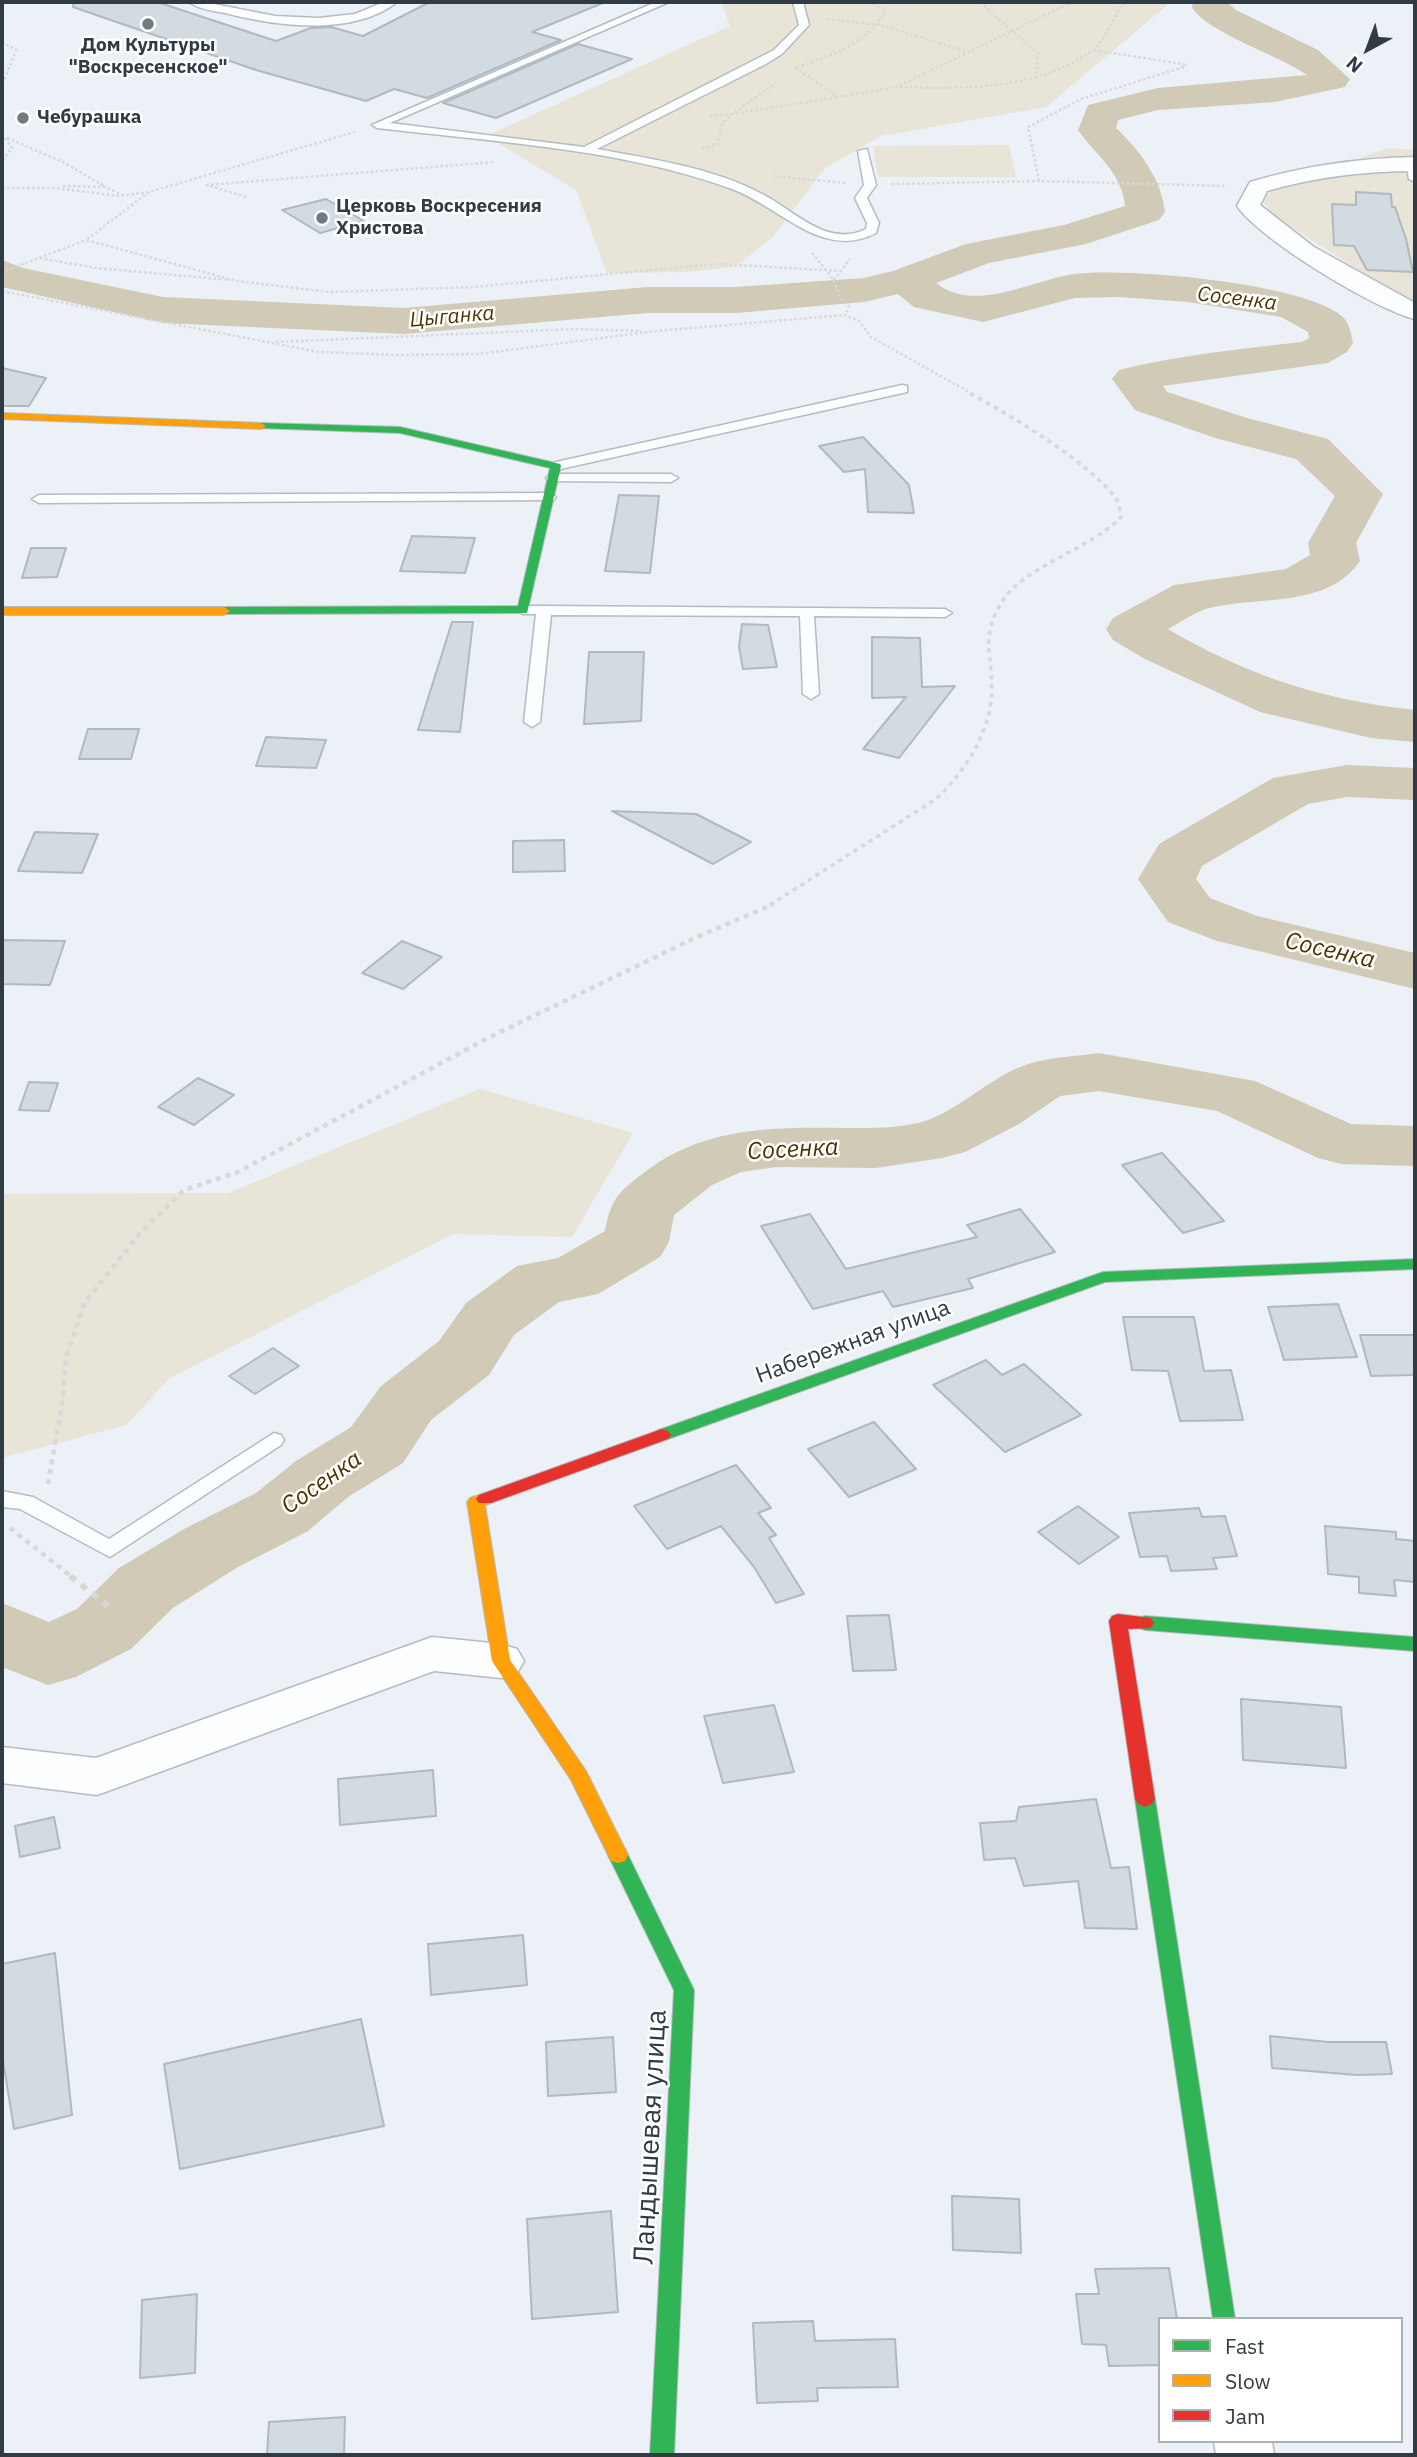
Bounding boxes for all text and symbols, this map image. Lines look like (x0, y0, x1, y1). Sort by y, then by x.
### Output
north arrow (1333, 14, 1403, 84)
marker: Дом Культуры "Воскресенское" (140, 16, 156, 32)
place label: Дом Культуры "Воскресенское" (68, 35, 228, 79)
text: N (1341, 51, 1367, 78)
place label: Чебурашка (37, 107, 142, 129)
marker: Чебурашка (15, 110, 31, 126)
place label: Церковь Воскресения Христова (336, 196, 542, 240)
marker: Церковь Воскресения Христова (314, 210, 330, 226)
water label: Сосенка (1196, 282, 1278, 316)
water label: Цыганка (409, 301, 495, 333)
water label: Сосенка (1282, 927, 1378, 975)
water label: Сосенка (747, 1133, 839, 1167)
street label: Набережная улица (752, 1294, 954, 1390)
water label: Сосенка (276, 1445, 368, 1521)
street label: Ландышевая улица (628, 2009, 674, 2265)
legend (1158, 2317, 1403, 2443)
text: Fast (1225, 2332, 1265, 2360)
text: Slow (1225, 2367, 1271, 2395)
text: Jam (1225, 2402, 1265, 2430)

